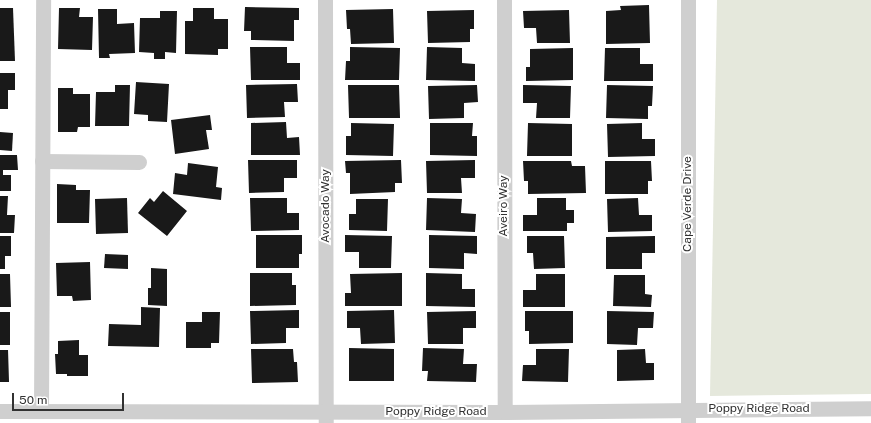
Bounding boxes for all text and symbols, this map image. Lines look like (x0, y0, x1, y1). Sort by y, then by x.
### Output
street label: Cape Verde Drive (681, 156, 695, 252)
street label: Avocado Way (319, 169, 333, 243)
street label: Aveiro Way (497, 175, 511, 237)
scale bar (14, 385, 126, 411)
text: 50 m (19, 393, 47, 407)
street label: Poppy Ridge Road (708, 402, 810, 416)
street label: Poppy Ridge Road (385, 405, 487, 419)

